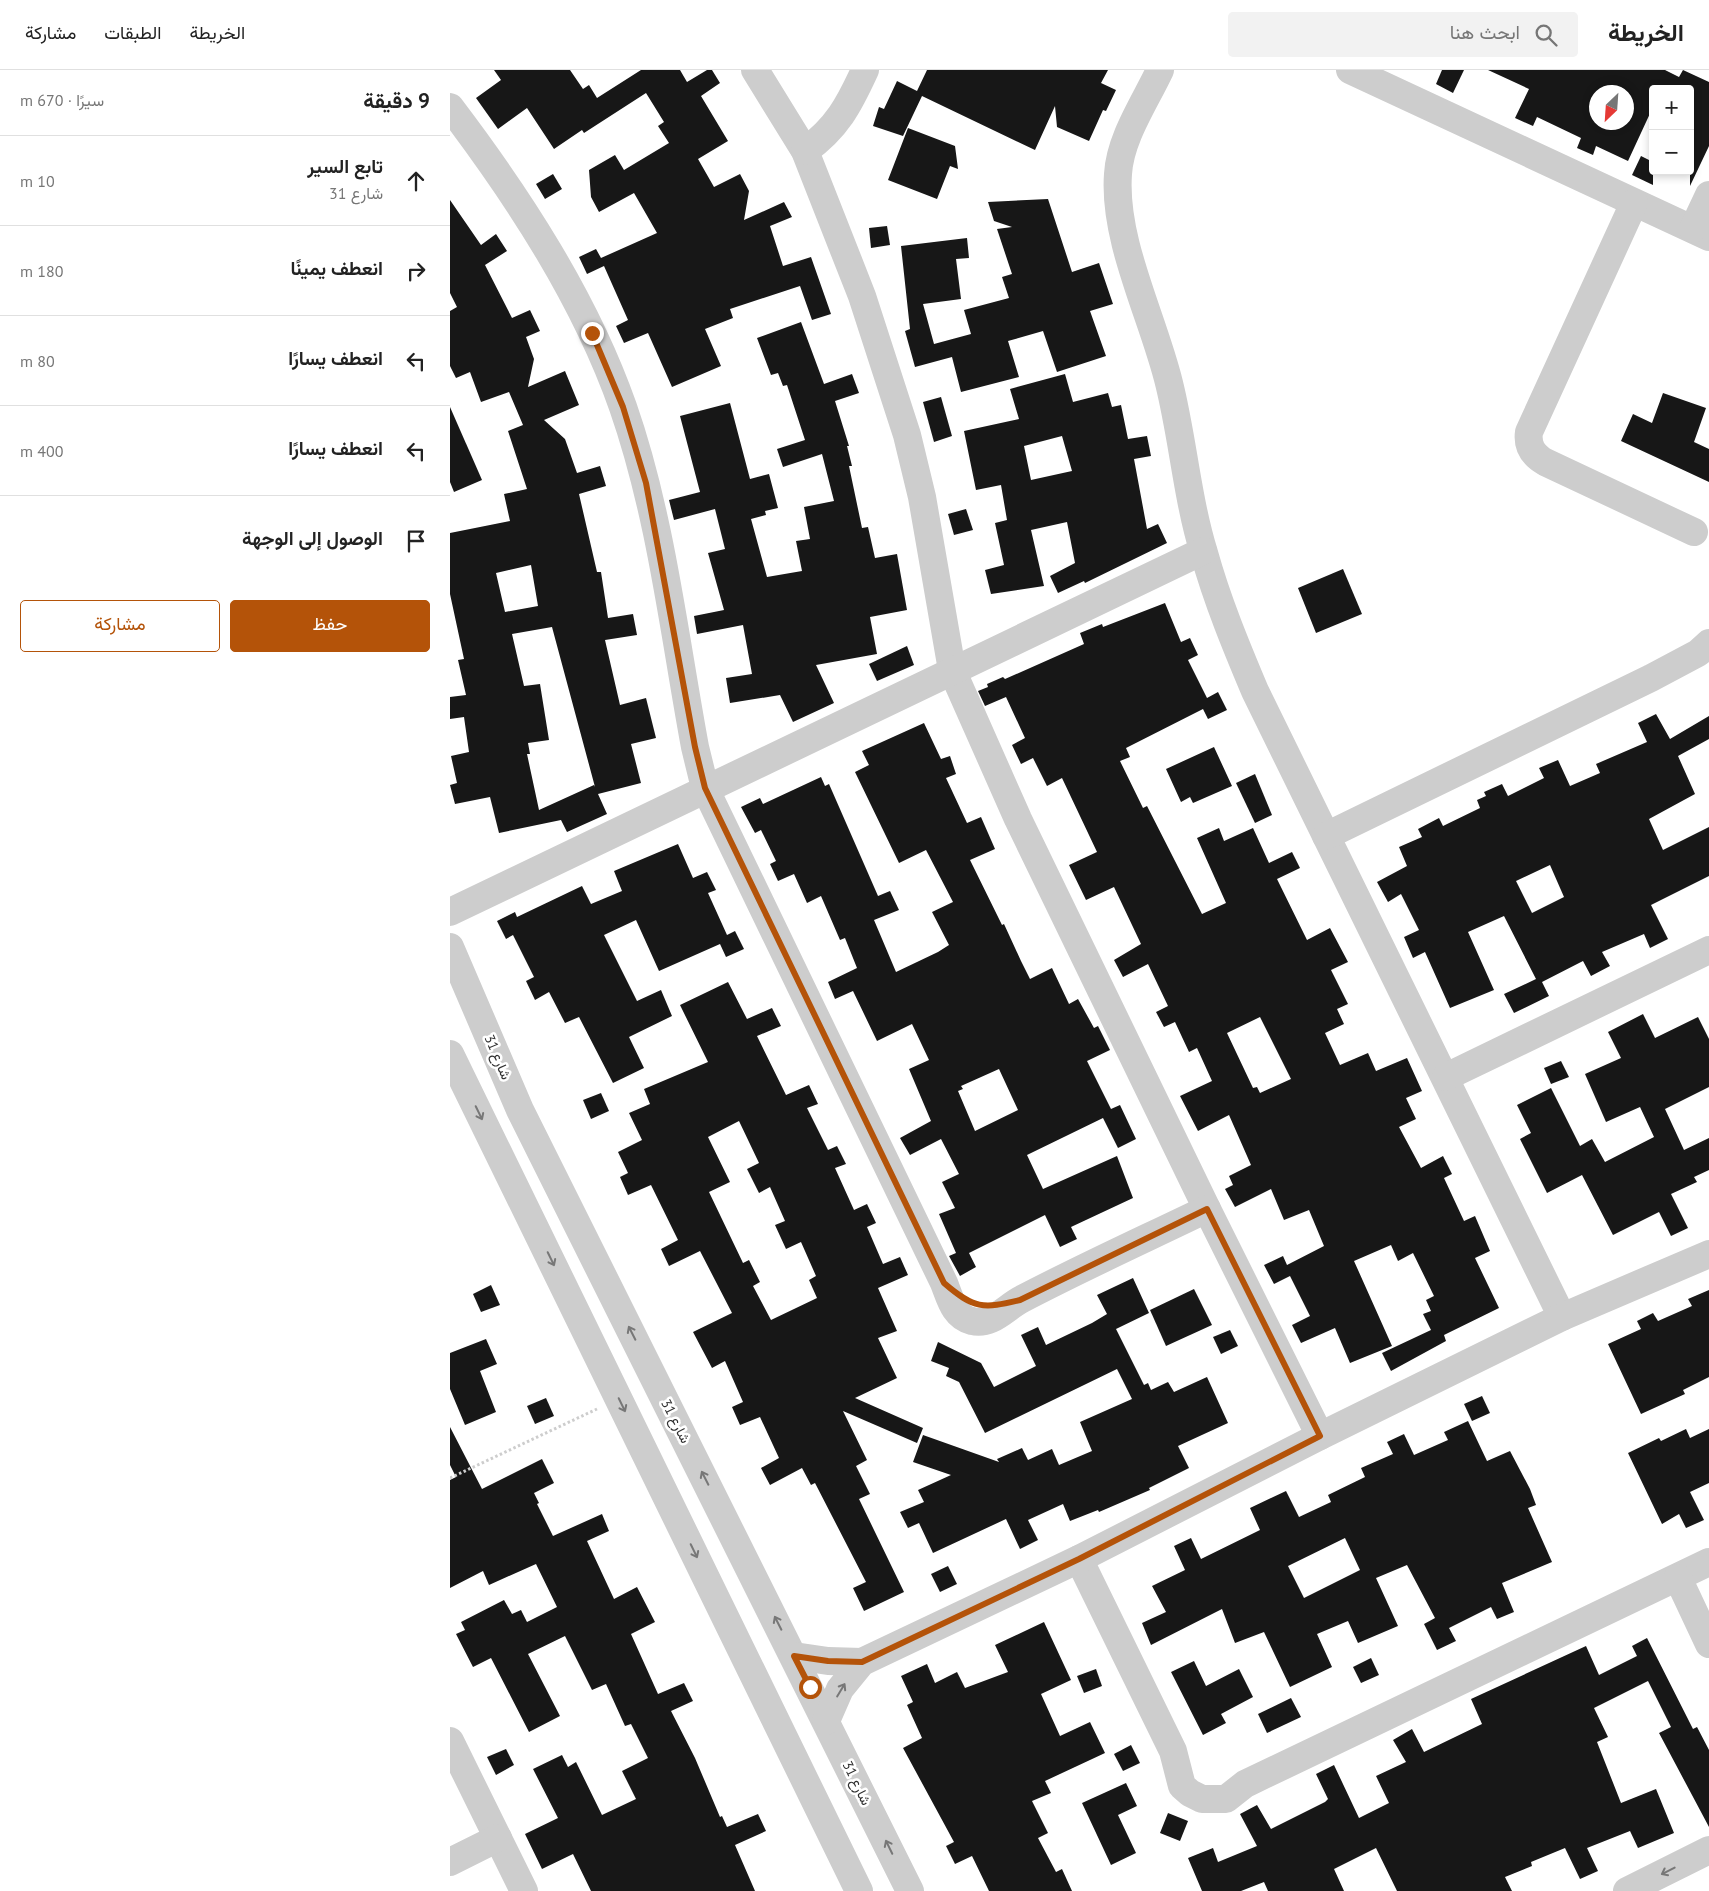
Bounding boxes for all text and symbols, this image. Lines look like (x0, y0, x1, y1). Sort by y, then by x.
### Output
search box (1228, 12, 1578, 57)
text: الخريطة (1608, 17, 1684, 48)
text: ابحث هنا (1450, 20, 1520, 44)
text: مشاركة (25, 21, 76, 44)
text: الطبقات (104, 21, 161, 44)
text: الخريطة (189, 21, 245, 44)
icon: search (1532, 21, 1560, 49)
north arrow (1589, 85, 1634, 130)
map controls (1649, 85, 1694, 175)
button: + (1649, 85, 1694, 130)
text: 9 دقيقة (363, 87, 430, 114)
text: سيرًا · 670 m (20, 90, 104, 110)
button: − (1649, 130, 1694, 175)
text: تابع السير (307, 154, 383, 178)
icon: ahead (402, 167, 430, 195)
text: 10 m (20, 171, 55, 191)
text: شارع 31 (329, 183, 383, 203)
text: انعطف يمينًا (291, 256, 383, 280)
icon: right (402, 257, 430, 285)
text: 180 m (20, 261, 63, 281)
route end (581, 322, 604, 345)
text: انعطف يسارًا (288, 346, 383, 370)
icon: left (402, 347, 430, 375)
text: 80 m (20, 351, 55, 371)
text: انعطف يسارًا (288, 436, 383, 460)
icon: left (402, 437, 430, 465)
text: 400 m (20, 441, 63, 461)
text: الوصول إلى الوجهة (242, 526, 383, 550)
icon: arrive (402, 527, 430, 555)
button: مشاركة (20, 600, 220, 652)
button: حفظ (230, 600, 430, 652)
street label: شارع 31 (479, 1032, 516, 1083)
one-way arrow (474, 1106, 484, 1121)
one-way arrow (546, 1252, 556, 1267)
one-way arrow (627, 1326, 636, 1341)
street label: شارع 31 (655, 1396, 695, 1447)
one-way arrow (618, 1397, 627, 1412)
one-way arrow (700, 1471, 709, 1486)
one-way arrow (689, 1543, 699, 1558)
one-way arrow (773, 1616, 783, 1631)
route start (799, 1676, 822, 1699)
one-way arrow (836, 1683, 846, 1697)
street label: شارع 31 (837, 1758, 875, 1809)
one-way arrow (884, 1840, 893, 1855)
one-way arrow (1661, 1867, 1676, 1876)

